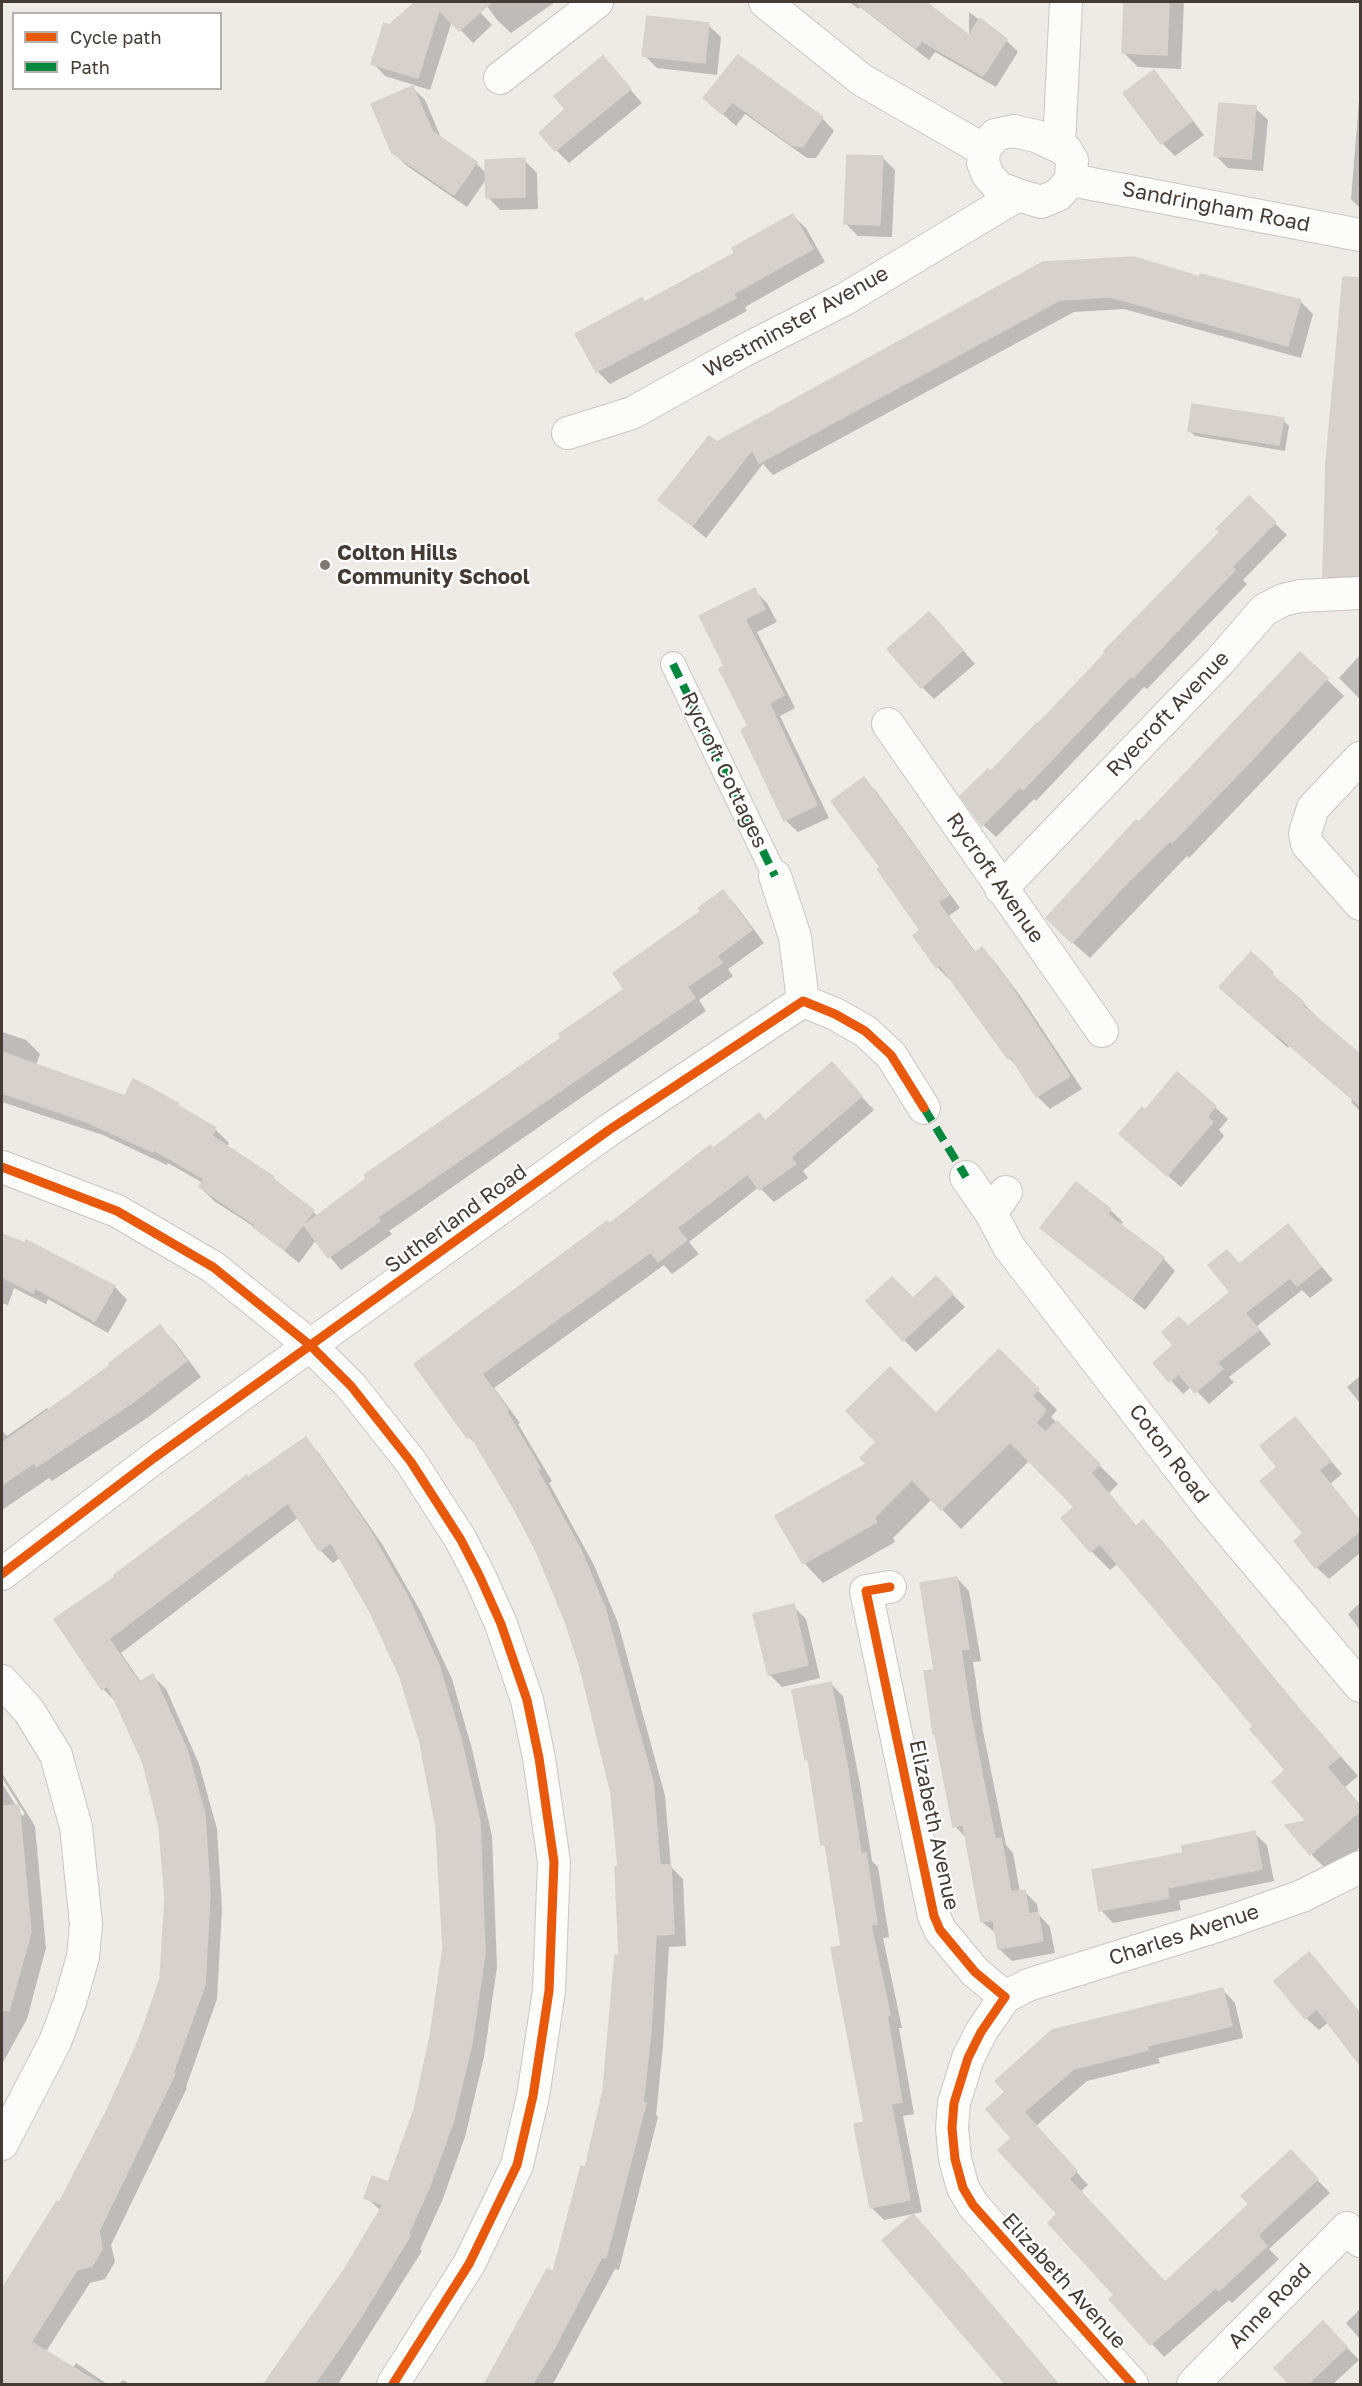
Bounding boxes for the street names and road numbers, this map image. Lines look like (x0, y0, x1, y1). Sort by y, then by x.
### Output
street label: Sandringham Road (1120, 176, 1312, 238)
street label: Westminster Avenue (699, 261, 893, 383)
street label: Ryecroft Avenue (1102, 646, 1234, 782)
street label: Rycroft Cottages (675, 688, 773, 852)
street label: Rycroft Avenue (941, 808, 1049, 948)
street label: Sutherland Road (380, 1159, 532, 1279)
street label: Coton Road (1124, 1399, 1214, 1509)
street label: Elizabeth Avenue (904, 1738, 964, 1912)
street label: Charles Avenue (1106, 1899, 1262, 1971)
street label: Elizabeth Avenue (997, 2208, 1131, 2354)
street label: Anne Road (1223, 2258, 1317, 2354)

